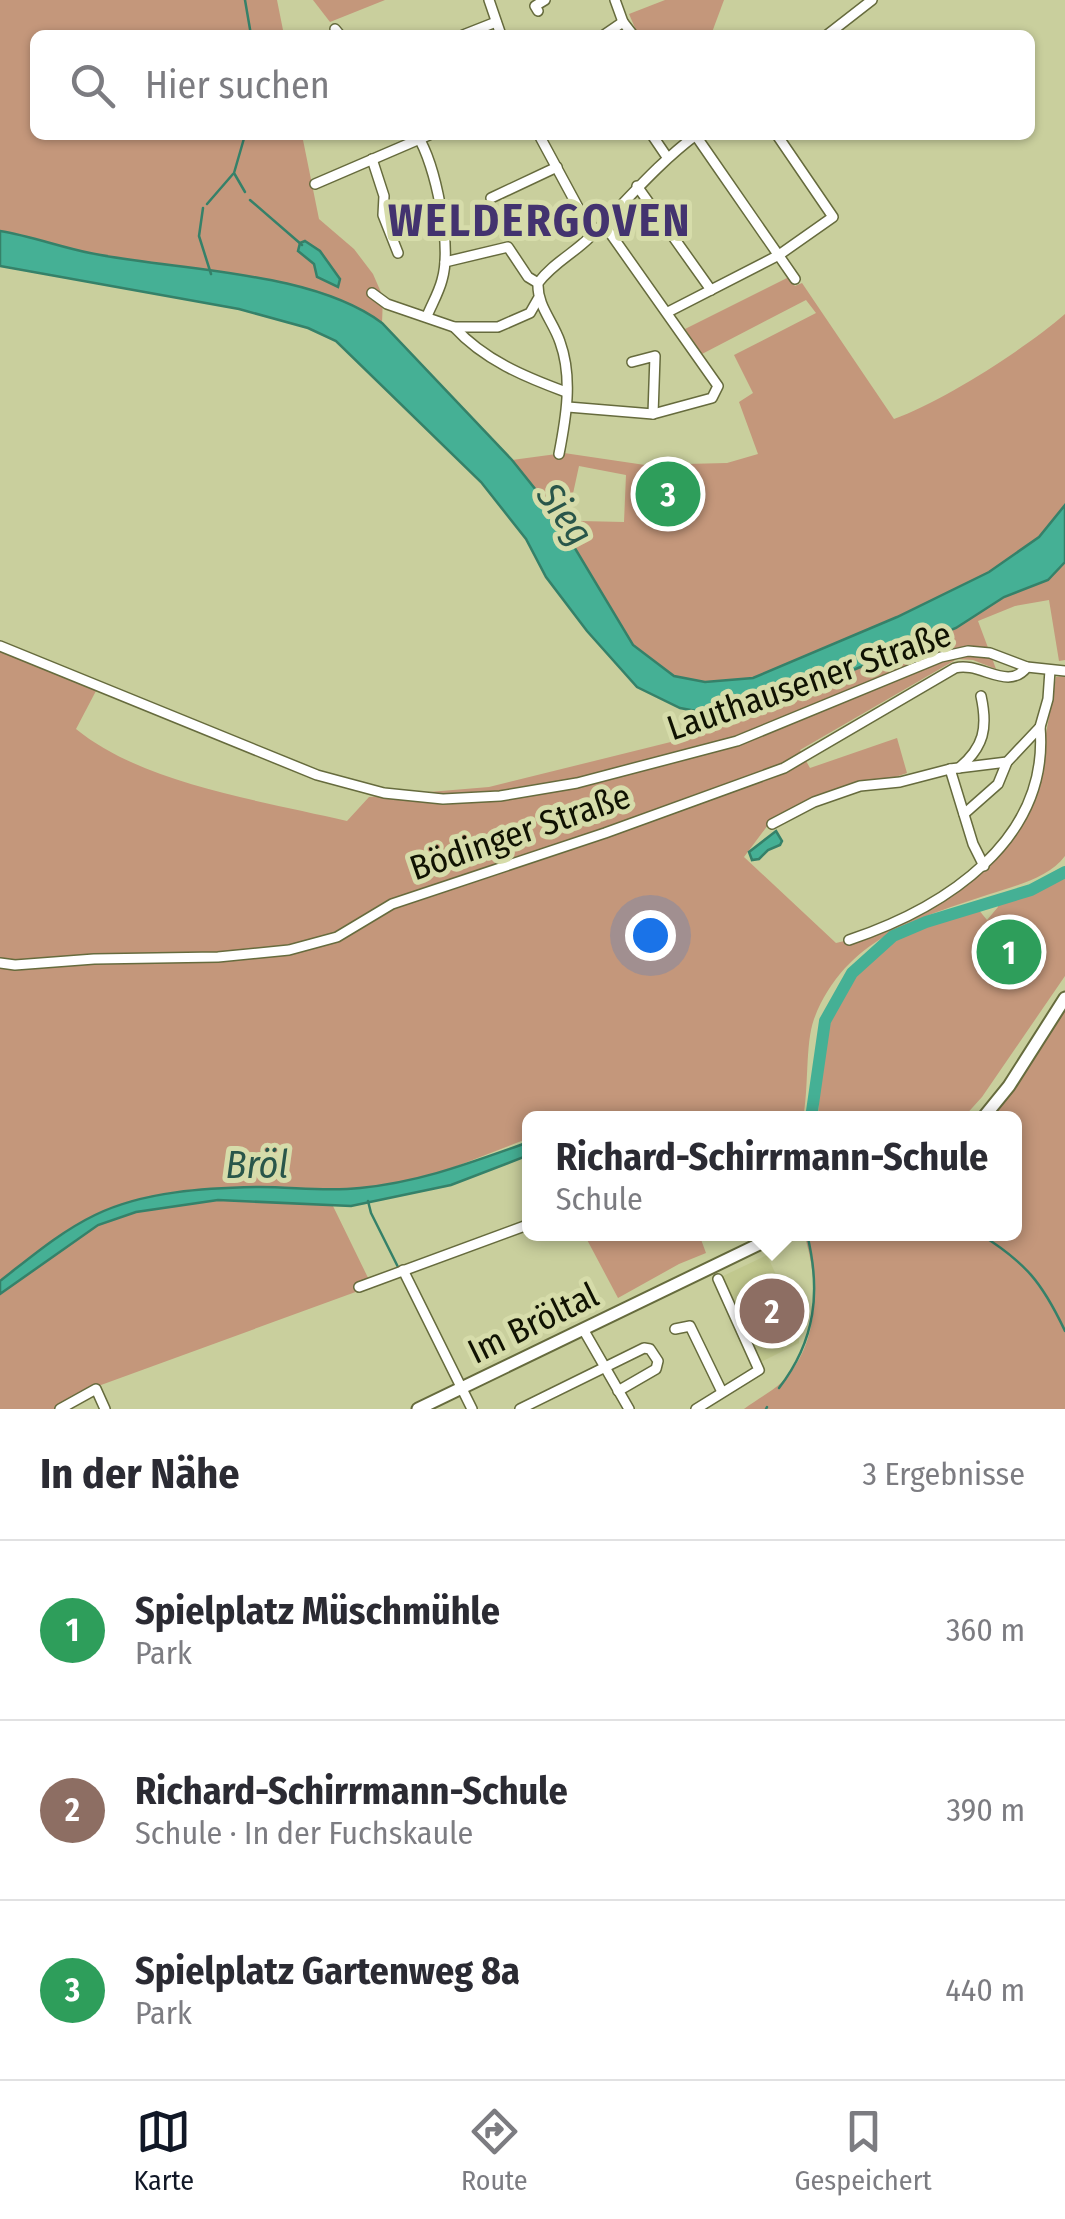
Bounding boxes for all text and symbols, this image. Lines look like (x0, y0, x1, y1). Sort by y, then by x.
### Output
search box (30, 30, 1035, 140)
icon: search (65, 58, 120, 113)
text: Hier suchen (145, 62, 330, 108)
district label: WELDERGOVEN (388, 194, 692, 248)
pin: 3 (636, 456, 700, 532)
water label: Sieg (526, 473, 603, 554)
street label: Lauthausener Straße (661, 613, 957, 749)
street label: Bödinger Straße (404, 775, 636, 889)
your location (625, 910, 676, 961)
pin: 1 (976, 914, 1042, 990)
popup (522, 1111, 1022, 1241)
text: Richard-Schirrmann-Schule (556, 1134, 988, 1180)
water label: Bröl (226, 1142, 288, 1188)
text: Schule (556, 1180, 643, 1218)
street label: Im Bröltal (461, 1274, 605, 1372)
pin: 2 (740, 1274, 804, 1348)
text: In der Nähe (40, 1449, 240, 1499)
text: 3 Ergebnisse (863, 1455, 1025, 1493)
text: Spielplatz Müschmühle (135, 1588, 500, 1634)
text: 1 (66, 1611, 79, 1649)
text: 360 m (946, 1611, 1025, 1649)
text: Park (135, 1634, 192, 1672)
text: Richard-Schirrmann-Schule (135, 1768, 568, 1814)
text: 2 (65, 1791, 80, 1829)
text: 390 m (947, 1791, 1025, 1829)
text: Schule · In der Fuchskaule (135, 1814, 473, 1852)
text: Spielplatz Gartenweg 8a (135, 1948, 520, 1994)
text: 3 (65, 1971, 80, 2009)
text: 440 m (945, 1971, 1025, 2009)
text: Park (135, 1994, 192, 2032)
tab: Karte (133, 2104, 194, 2197)
tab: Route (461, 2104, 528, 2197)
tab: Gespeichert (794, 2104, 932, 2197)

